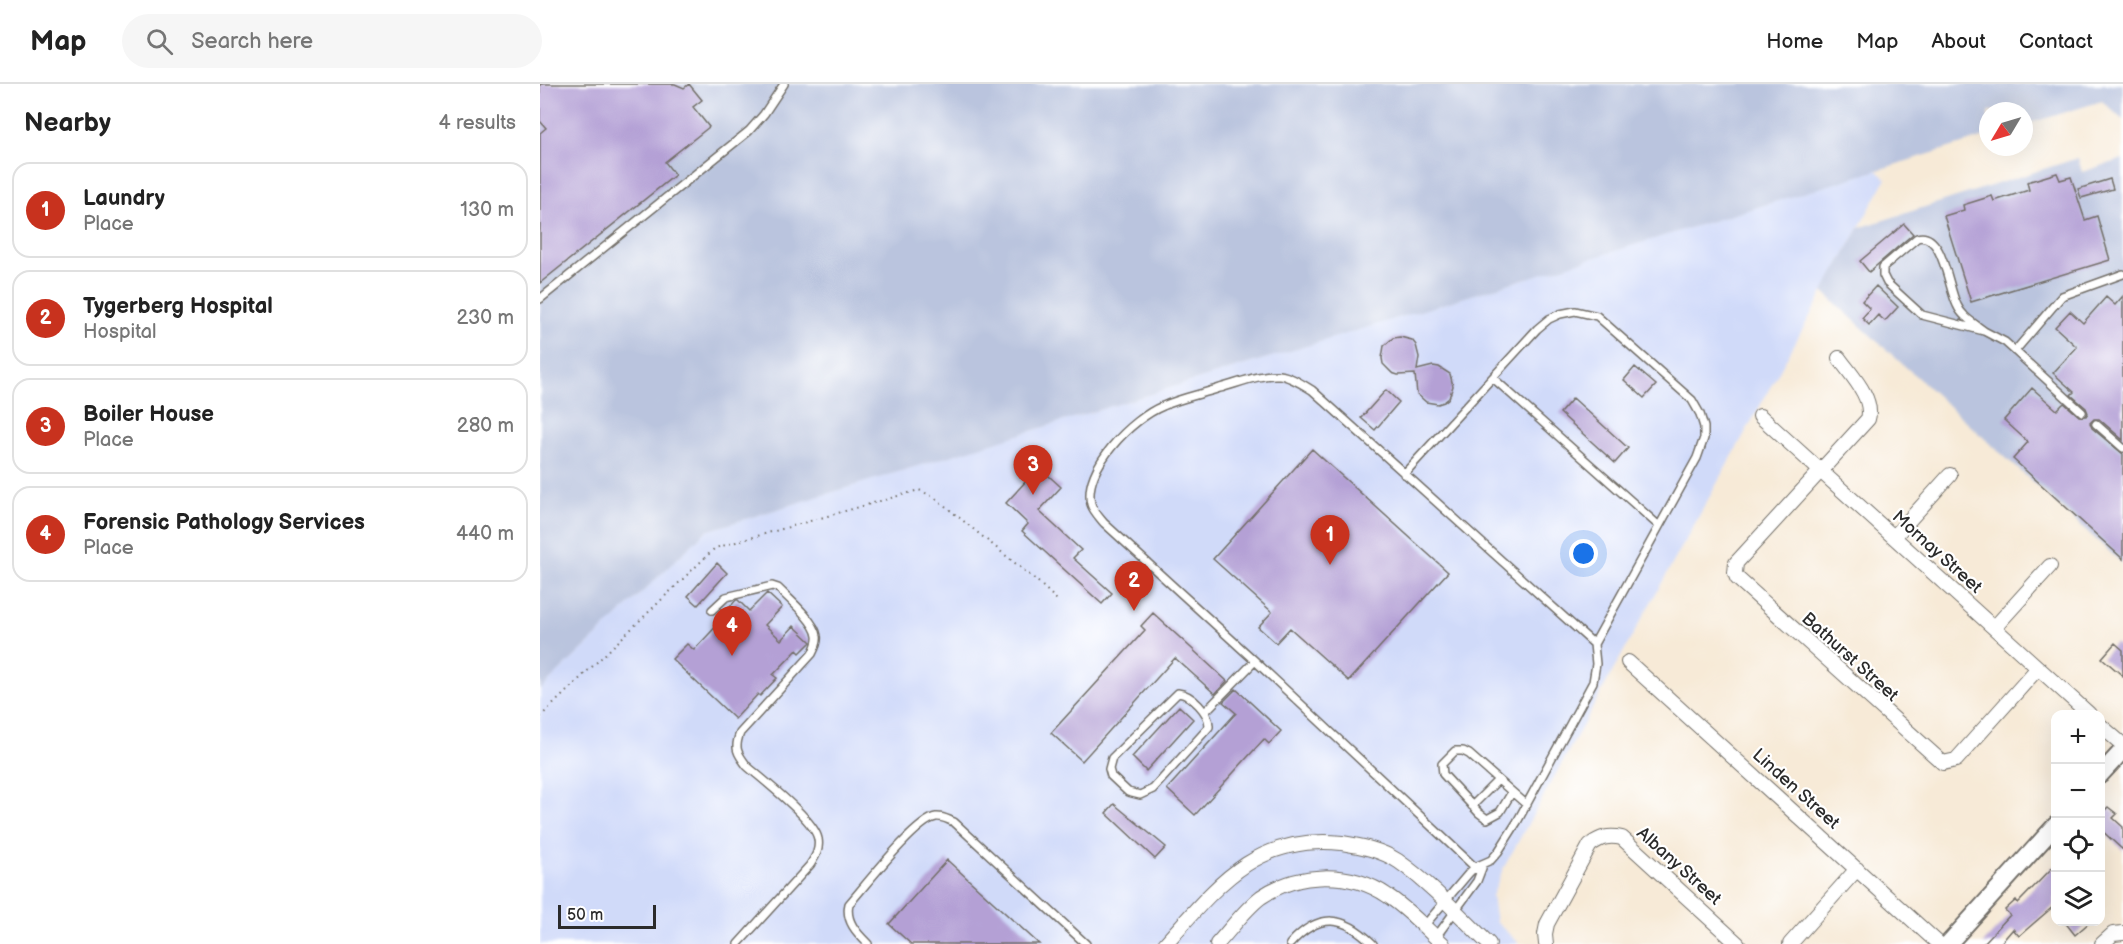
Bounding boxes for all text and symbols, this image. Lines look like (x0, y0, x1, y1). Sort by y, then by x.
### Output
search box (122, 14, 542, 68)
text: Map (30, 25, 86, 58)
icon: search (143, 25, 176, 58)
text: Search here (191, 28, 313, 55)
text: Home (1766, 29, 1823, 54)
text: Map (1856, 29, 1898, 54)
text: About (1931, 29, 1986, 54)
text: Contact (2019, 29, 2093, 54)
north arrow (1979, 102, 2033, 156)
text: Nearby (24, 108, 111, 139)
text: 4 results (438, 111, 516, 135)
text: Laundry (83, 185, 165, 212)
text: 1 (41, 198, 50, 222)
text: 130 m (460, 198, 514, 222)
text: Place (83, 212, 134, 236)
text: Tygerberg Hospital (83, 293, 273, 320)
text: 2 (40, 306, 51, 330)
text: 230 m (457, 306, 514, 330)
text: Hospital (83, 320, 156, 344)
text: Boiler House (83, 401, 214, 428)
text: 3 (40, 414, 51, 438)
text: 280 m (457, 414, 514, 438)
text: Place (83, 428, 134, 452)
pin: 3 (1014, 446, 1052, 495)
street label: Mornay Street (1888, 506, 1987, 598)
text: Forensic Pathology Services (83, 509, 365, 536)
pin: 1 (1310, 516, 1350, 565)
text: 4 (40, 522, 51, 546)
text: 440 m (456, 522, 514, 546)
text: Place (83, 536, 134, 560)
your location (1569, 539, 1598, 568)
pin: 2 (1114, 562, 1154, 611)
pin: 4 (712, 606, 752, 656)
street label: Bathurst Street (1797, 608, 1903, 706)
map controls (2051, 710, 2105, 926)
button: + (2051, 710, 2105, 764)
street label: Linden Street (1748, 744, 1844, 834)
button: − (2051, 764, 2105, 818)
button: locate (2051, 818, 2105, 872)
street label: Albany Street (1632, 823, 1726, 910)
button: layers (2051, 872, 2105, 926)
scale bar (558, 902, 656, 930)
text: 50 m (567, 906, 603, 925)

